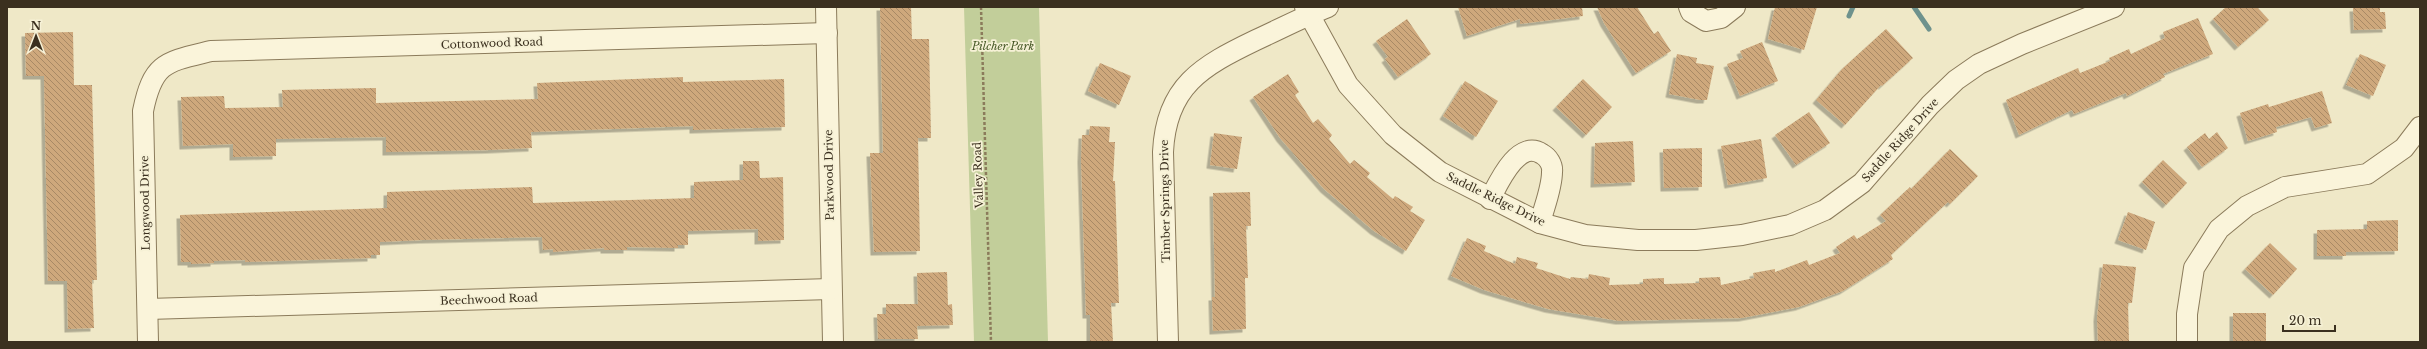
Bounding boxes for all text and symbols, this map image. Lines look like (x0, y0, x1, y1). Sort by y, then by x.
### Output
north arrow (16, 16, 56, 56)
text: N (31, 19, 42, 33)
street label: Cottonwood Road (441, 34, 544, 52)
park label: Pilcher Park (971, 39, 1035, 53)
street label: Saddle Ridge Drive (1859, 95, 1941, 185)
street label: Parkwood Drive (821, 129, 837, 221)
street label: Timber Springs Drive (1157, 139, 1173, 263)
street label: Valley Road (970, 141, 986, 209)
street label: Longwood Drive (137, 155, 153, 251)
street label: Saddle Ridge Drive (1444, 169, 1548, 229)
street label: Beechwood Road (440, 290, 539, 308)
scale bar (2283, 307, 2335, 333)
text: 20 m (2289, 313, 2321, 328)

